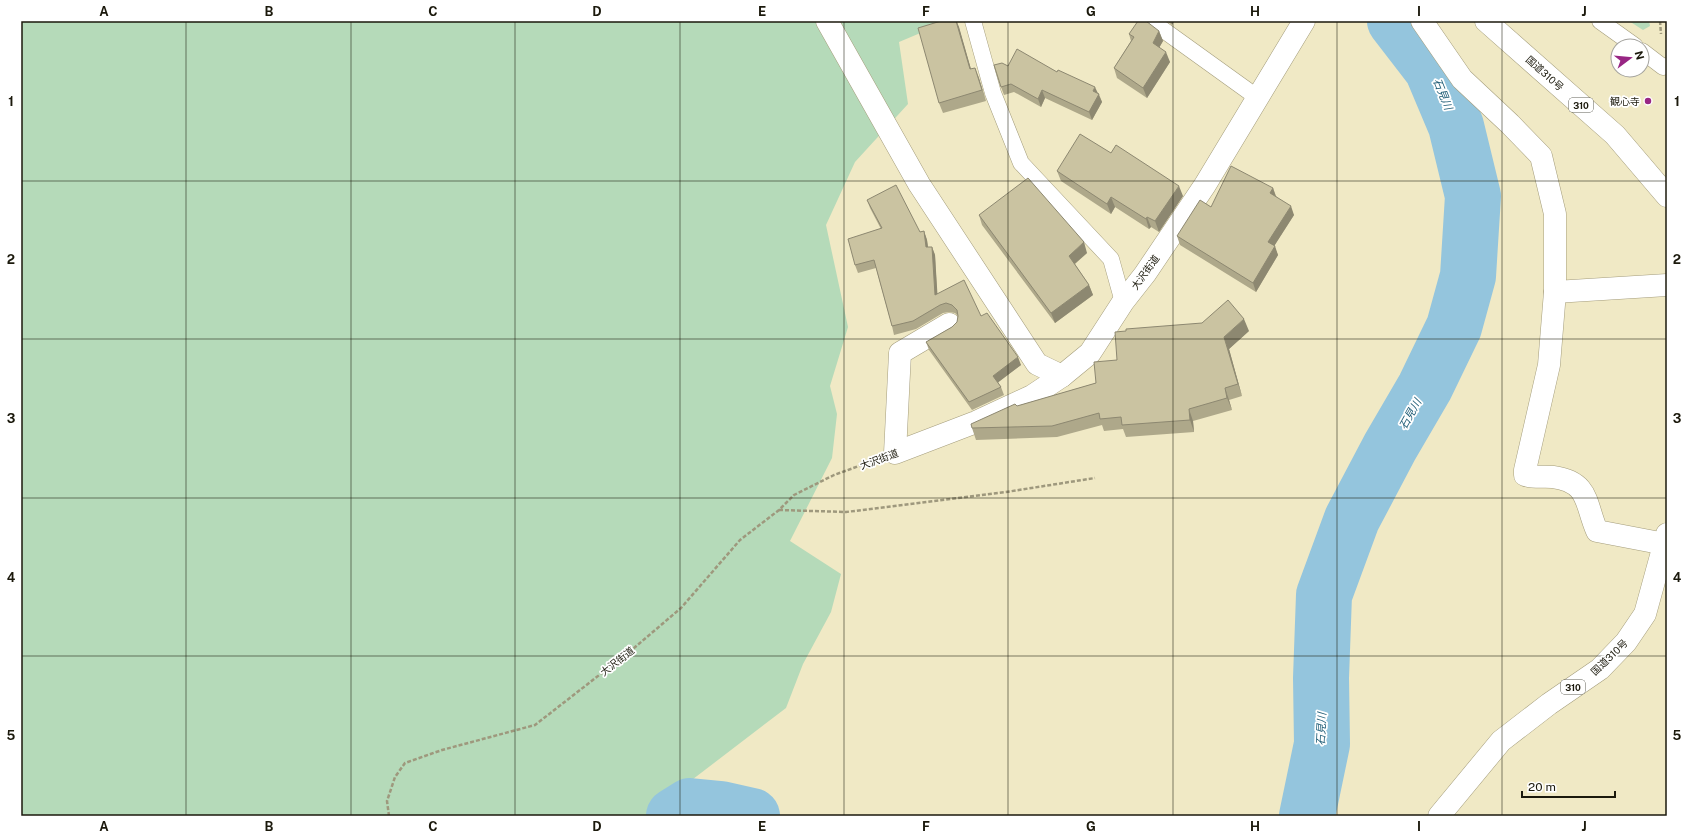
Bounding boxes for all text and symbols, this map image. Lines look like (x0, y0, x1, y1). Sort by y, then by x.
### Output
text: A (99, 4, 109, 19)
text: B (265, 4, 274, 19)
text: C (428, 4, 438, 19)
text: D (592, 4, 602, 19)
text: E (758, 4, 766, 19)
text: F (922, 4, 930, 19)
text: G (1086, 4, 1096, 19)
text: H (1250, 4, 1260, 19)
text: I (1417, 4, 1421, 19)
text: J (1581, 4, 1587, 19)
north arrow (1610, 38, 1650, 78)
text: N (1633, 49, 1647, 61)
street label: 国道310号 (1524, 53, 1566, 93)
water label: 石見川 (1431, 76, 1455, 112)
text: 1 (8, 94, 14, 109)
text: 1 (1674, 94, 1680, 109)
place label: 観心寺 (1610, 95, 1640, 107)
marker: 観心寺 (1643, 96, 1653, 106)
road number: 310 (1569, 98, 1593, 112)
text: 2 (7, 252, 15, 267)
street label: 大沢街道 (1128, 252, 1162, 292)
text: 2 (1673, 252, 1681, 267)
water label: 石見川 (1397, 396, 1424, 431)
text: 3 (7, 411, 16, 426)
text: 3 (1673, 411, 1682, 426)
street label: 大沢街道 (858, 447, 900, 471)
text: 4 (7, 570, 16, 585)
text: 4 (1673, 570, 1682, 585)
street label: 国道310号 (1588, 637, 1630, 677)
street label: 大沢街道 (598, 644, 636, 678)
road number: 310 (1561, 680, 1585, 694)
water label: 石見川 (1314, 711, 1328, 746)
text: 5 (7, 728, 16, 743)
text: 5 (1673, 728, 1682, 743)
scale bar (1522, 773, 1615, 799)
text: 20 m (1528, 780, 1556, 794)
text: A (99, 819, 109, 834)
text: B (265, 819, 274, 834)
text: C (428, 819, 438, 834)
text: D (592, 819, 602, 834)
text: E (758, 819, 766, 834)
text: F (922, 819, 930, 834)
text: G (1086, 819, 1096, 834)
text: H (1250, 819, 1260, 834)
text: I (1417, 819, 1421, 834)
text: J (1581, 819, 1587, 834)

